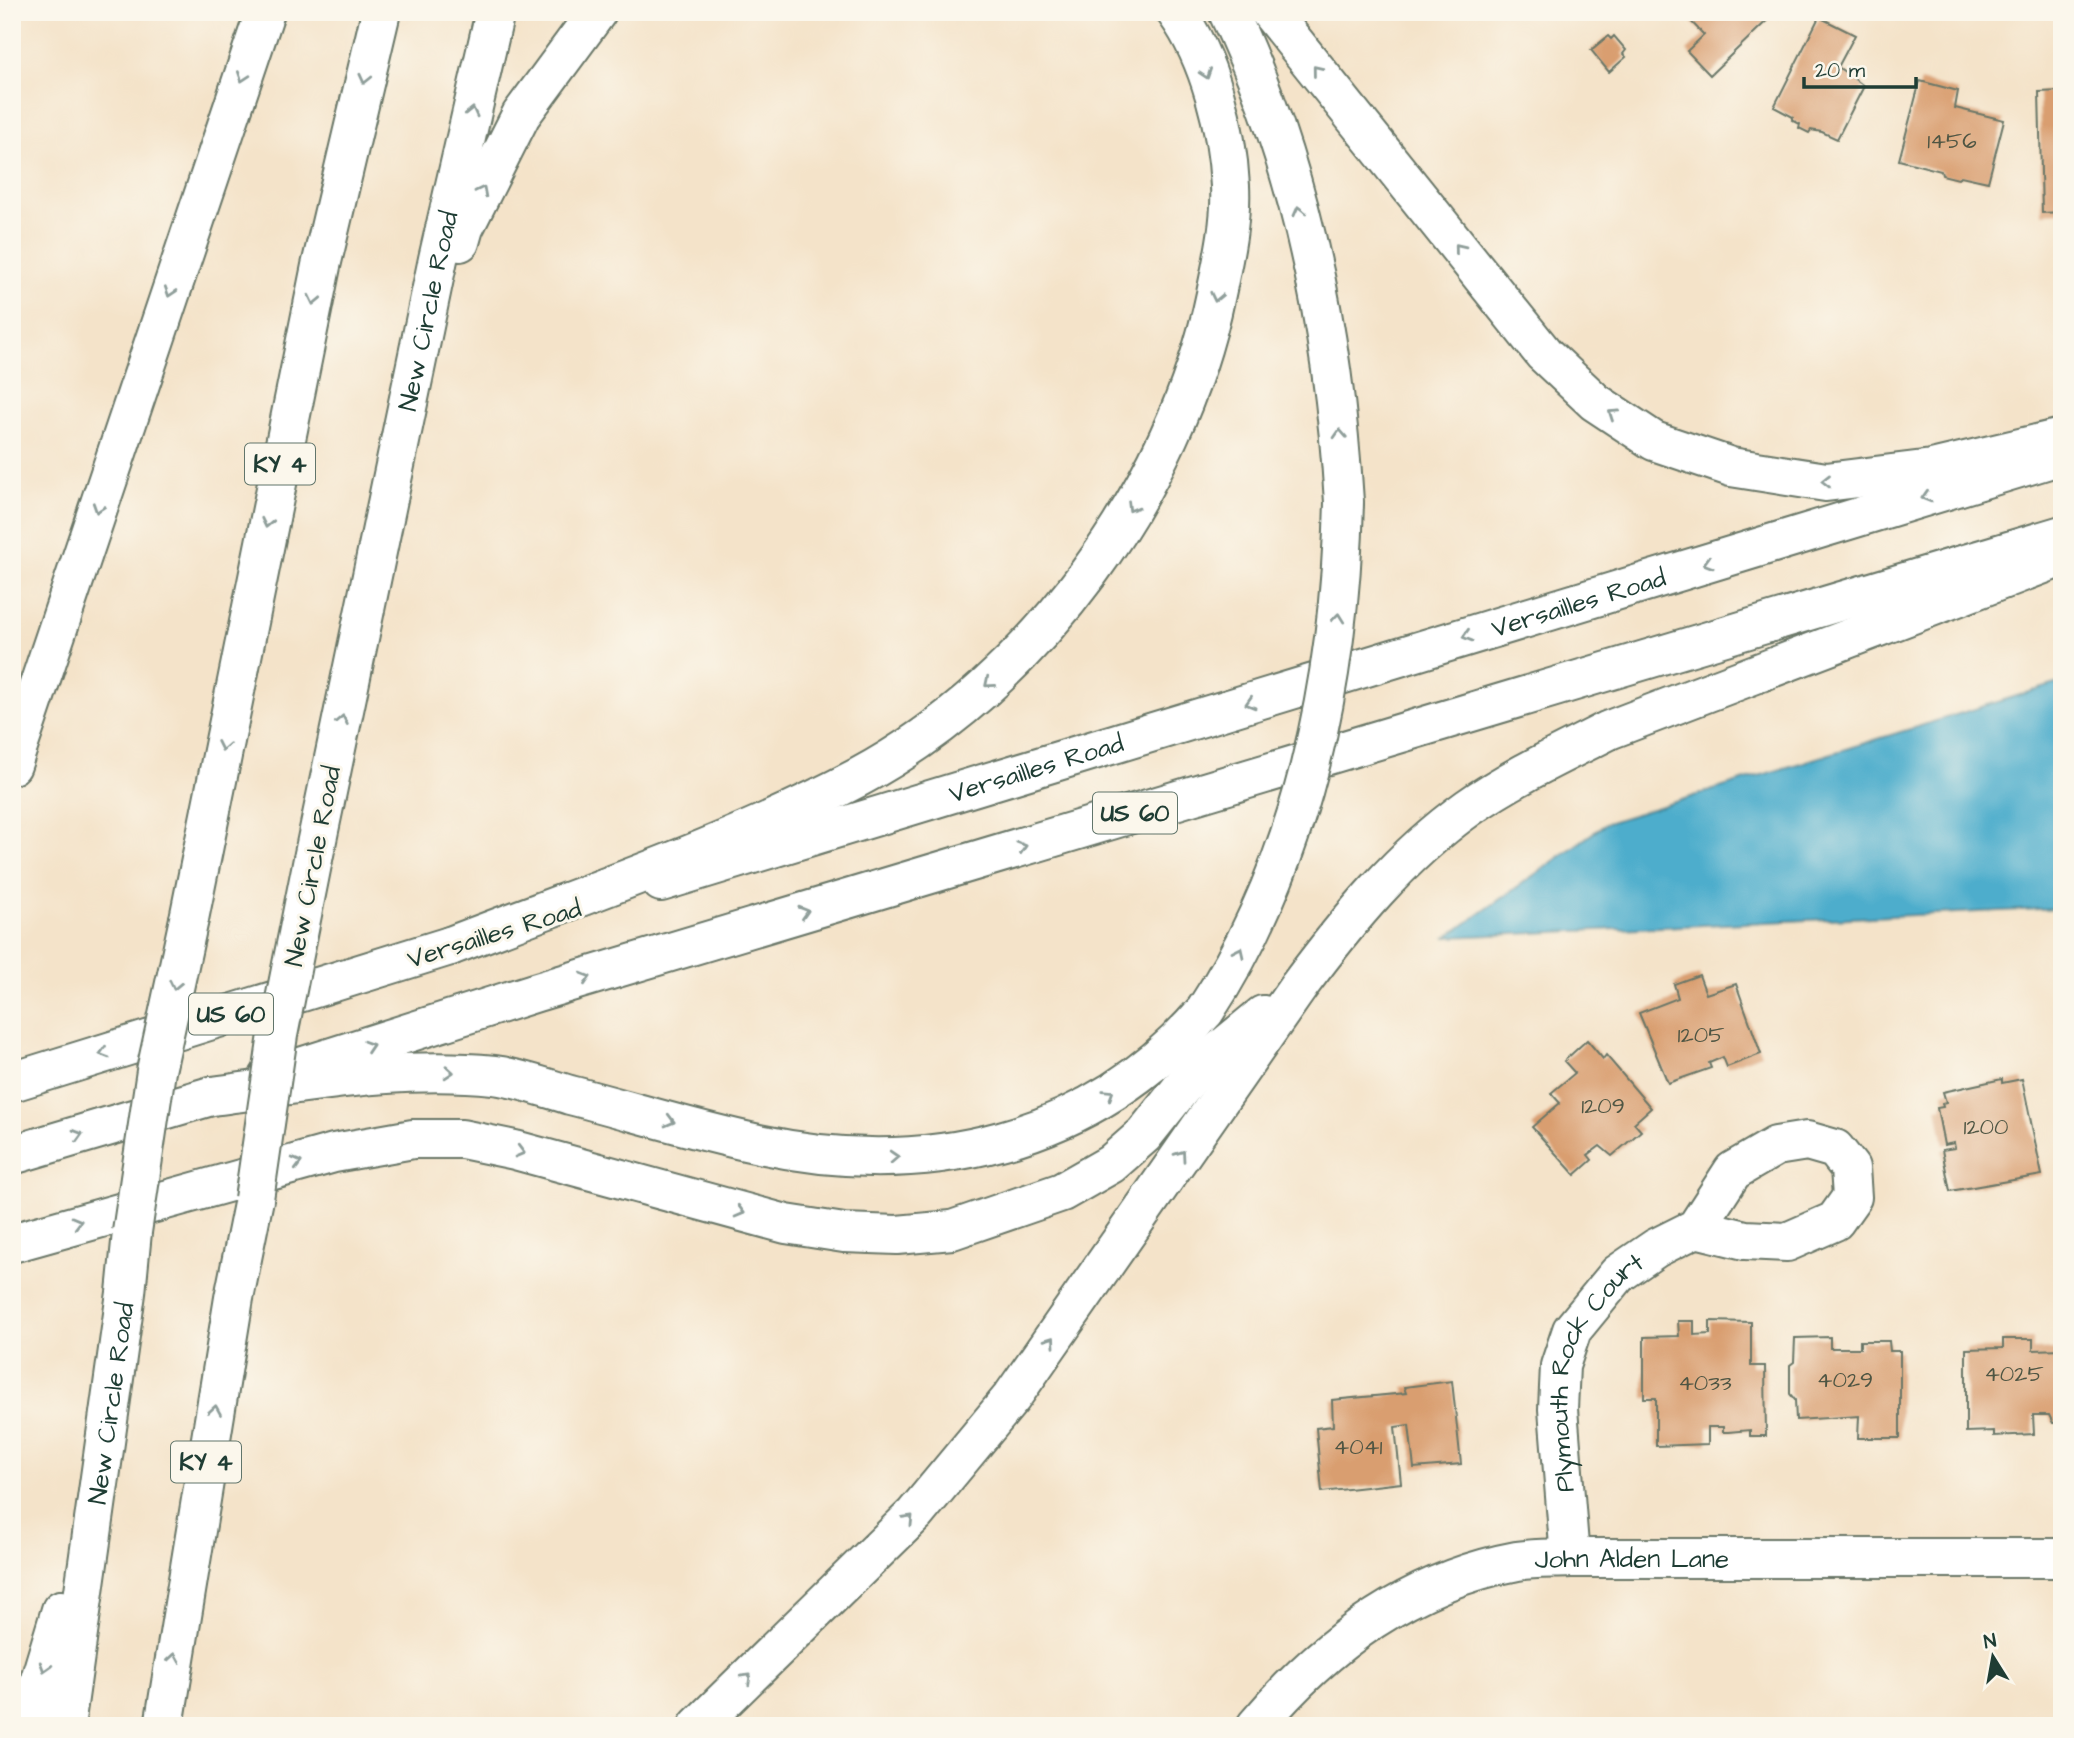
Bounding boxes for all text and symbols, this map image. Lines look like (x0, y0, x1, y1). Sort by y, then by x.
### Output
scale bar (1804, 46, 1916, 90)
text: 20 m (1815, 56, 1866, 85)
one-way arrow (1312, 66, 1325, 78)
one-way arrow (1198, 67, 1212, 79)
one-way arrow (237, 70, 251, 82)
one-way arrow (359, 73, 373, 85)
one-way arrow (464, 106, 478, 118)
house number: 1456 (1927, 125, 1977, 157)
one-way arrow (474, 186, 488, 198)
one-way arrow (1293, 205, 1307, 217)
street label: New Circle Road (390, 208, 467, 414)
one-way arrow (1455, 243, 1467, 256)
one-way arrow (164, 286, 178, 298)
one-way arrow (1209, 291, 1224, 303)
one-way arrow (308, 294, 323, 306)
one-way arrow (1608, 409, 1621, 422)
one-way arrow (1333, 428, 1348, 439)
road number: KY 4 (245, 444, 315, 485)
one-way arrow (1821, 473, 1832, 488)
one-way arrow (1920, 488, 1932, 503)
one-way arrow (1127, 500, 1140, 513)
one-way arrow (92, 501, 106, 514)
one-way arrow (261, 517, 276, 529)
one-way arrow (1703, 555, 1715, 569)
street label: Versailles Road (1487, 560, 1670, 647)
one-way arrow (1330, 612, 1345, 623)
one-way arrow (1462, 628, 1474, 643)
one-way arrow (984, 675, 997, 687)
one-way arrow (1244, 694, 1256, 709)
one-way arrow (333, 714, 348, 726)
street label: Versailles Road (945, 725, 1128, 812)
one-way arrow (217, 740, 232, 752)
street label: New Circle Road (276, 763, 350, 969)
road number: US 60 (1093, 792, 1177, 834)
one-way arrow (1016, 840, 1028, 855)
street label: Versailles Road (403, 890, 586, 978)
one-way arrow (798, 906, 810, 921)
one-way arrow (1231, 947, 1245, 959)
one-way arrow (580, 971, 592, 986)
one-way arrow (169, 979, 183, 991)
road number: US 60 (189, 994, 273, 1034)
house number: 1205 (1678, 1019, 1724, 1051)
one-way arrow (363, 1039, 375, 1054)
one-way arrow (99, 1045, 111, 1060)
one-way arrow (443, 1065, 454, 1080)
one-way arrow (1102, 1089, 1115, 1102)
house number: 1209 (1581, 1090, 1625, 1122)
house number: 1200 (1963, 1111, 2009, 1143)
one-way arrow (664, 1113, 676, 1127)
one-way arrow (71, 1129, 83, 1144)
one-way arrow (514, 1144, 526, 1158)
one-way arrow (889, 1150, 900, 1165)
one-way arrow (1173, 1150, 1185, 1163)
one-way arrow (291, 1157, 303, 1171)
one-way arrow (734, 1203, 746, 1218)
one-way arrow (71, 1216, 83, 1231)
street label: Plymouth Rock Court (1541, 1244, 1651, 1494)
street label: New Circle Road (79, 1300, 143, 1507)
one-way arrow (1043, 1336, 1055, 1349)
house number: 4025 (1984, 1358, 2044, 1390)
house number: 4029 (1817, 1364, 1873, 1396)
house number: 4033 (1678, 1367, 1732, 1399)
one-way arrow (207, 1404, 222, 1416)
house number: 4041 (1334, 1431, 1382, 1463)
road number: KY 4 (171, 1442, 241, 1482)
one-way arrow (901, 1514, 914, 1527)
street label: John Alden Lane (1534, 1541, 1729, 1578)
north arrow (1958, 1622, 2028, 1692)
text: N (1982, 1627, 1999, 1656)
one-way arrow (166, 1652, 181, 1664)
one-way arrow (38, 1660, 53, 1672)
one-way arrow (739, 1674, 752, 1687)

